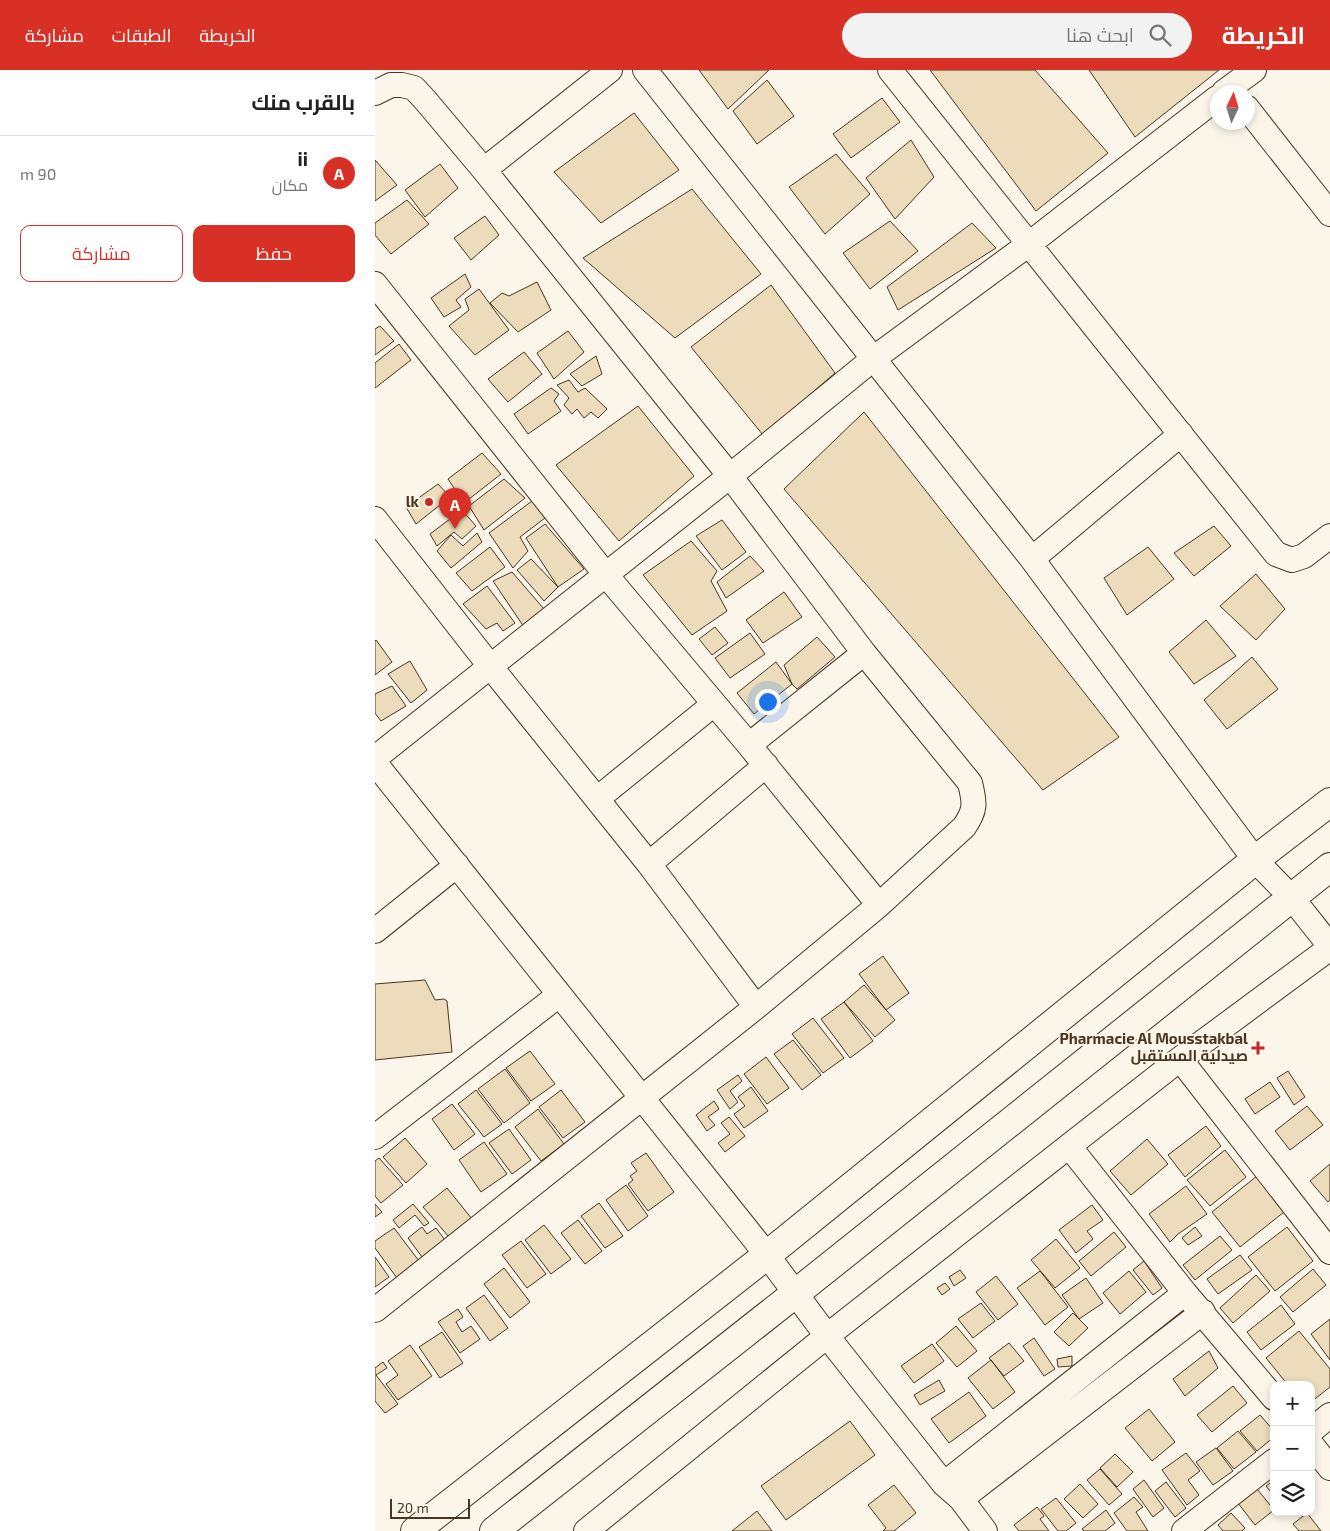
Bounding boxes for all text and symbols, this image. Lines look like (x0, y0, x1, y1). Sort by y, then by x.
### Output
search box (842, 13, 1192, 58)
text: الخريطة (1222, 20, 1305, 49)
icon: search (1146, 21, 1174, 49)
text: ابحث هنا (1066, 23, 1134, 46)
text: مشاركة (25, 24, 84, 46)
text: الطبقات (112, 24, 171, 46)
text: الخريطة (199, 24, 256, 46)
north arrow (1210, 85, 1255, 130)
text: بالقرب منك (251, 89, 355, 114)
text: ii (298, 147, 308, 170)
text: 90 m (20, 164, 56, 183)
text: A (334, 164, 344, 183)
text: مكان (272, 175, 308, 194)
button: مشاركة (20, 225, 183, 282)
button: حفظ (193, 225, 355, 282)
pin: A (439, 488, 471, 529)
place label: lk (406, 492, 420, 510)
marker: lk (423, 496, 435, 508)
your location (755, 689, 781, 715)
place label: Pharmacie Al Mousstakbal صيدلية المستقبل (1059, 1029, 1248, 1065)
marker: Pharmacie Al Mousstakbal صيدلية المستقبل (1252, 1042, 1264, 1054)
map controls (1270, 1381, 1315, 1516)
button: + (1270, 1381, 1315, 1426)
button: − (1270, 1426, 1315, 1471)
button: layers (1270, 1471, 1315, 1516)
scale bar (390, 1496, 470, 1519)
text: 20 m (397, 1499, 429, 1516)

